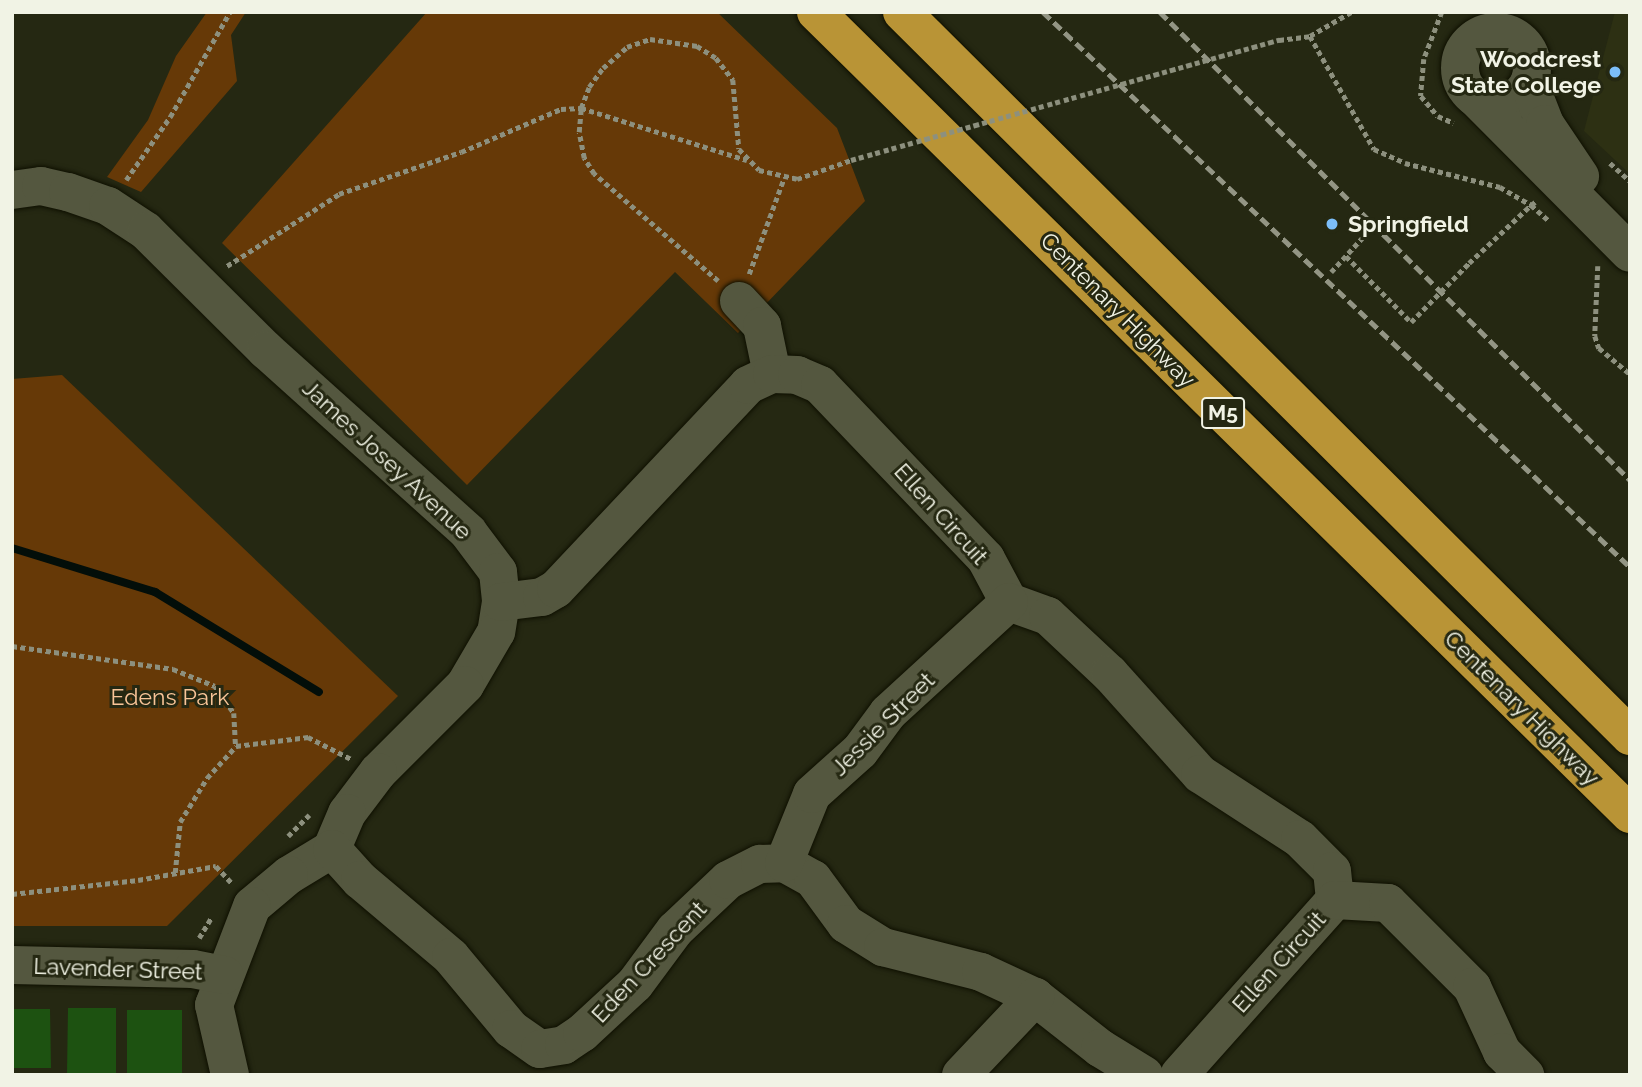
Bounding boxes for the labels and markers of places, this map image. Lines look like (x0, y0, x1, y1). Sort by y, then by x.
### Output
place label: Woodcrest State College (1451, 45, 1601, 99)
marker: Woodcrest State College (1607, 64, 1623, 80)
place label: Springfield (1348, 210, 1469, 238)
marker: Springfield (1322, 214, 1342, 234)

